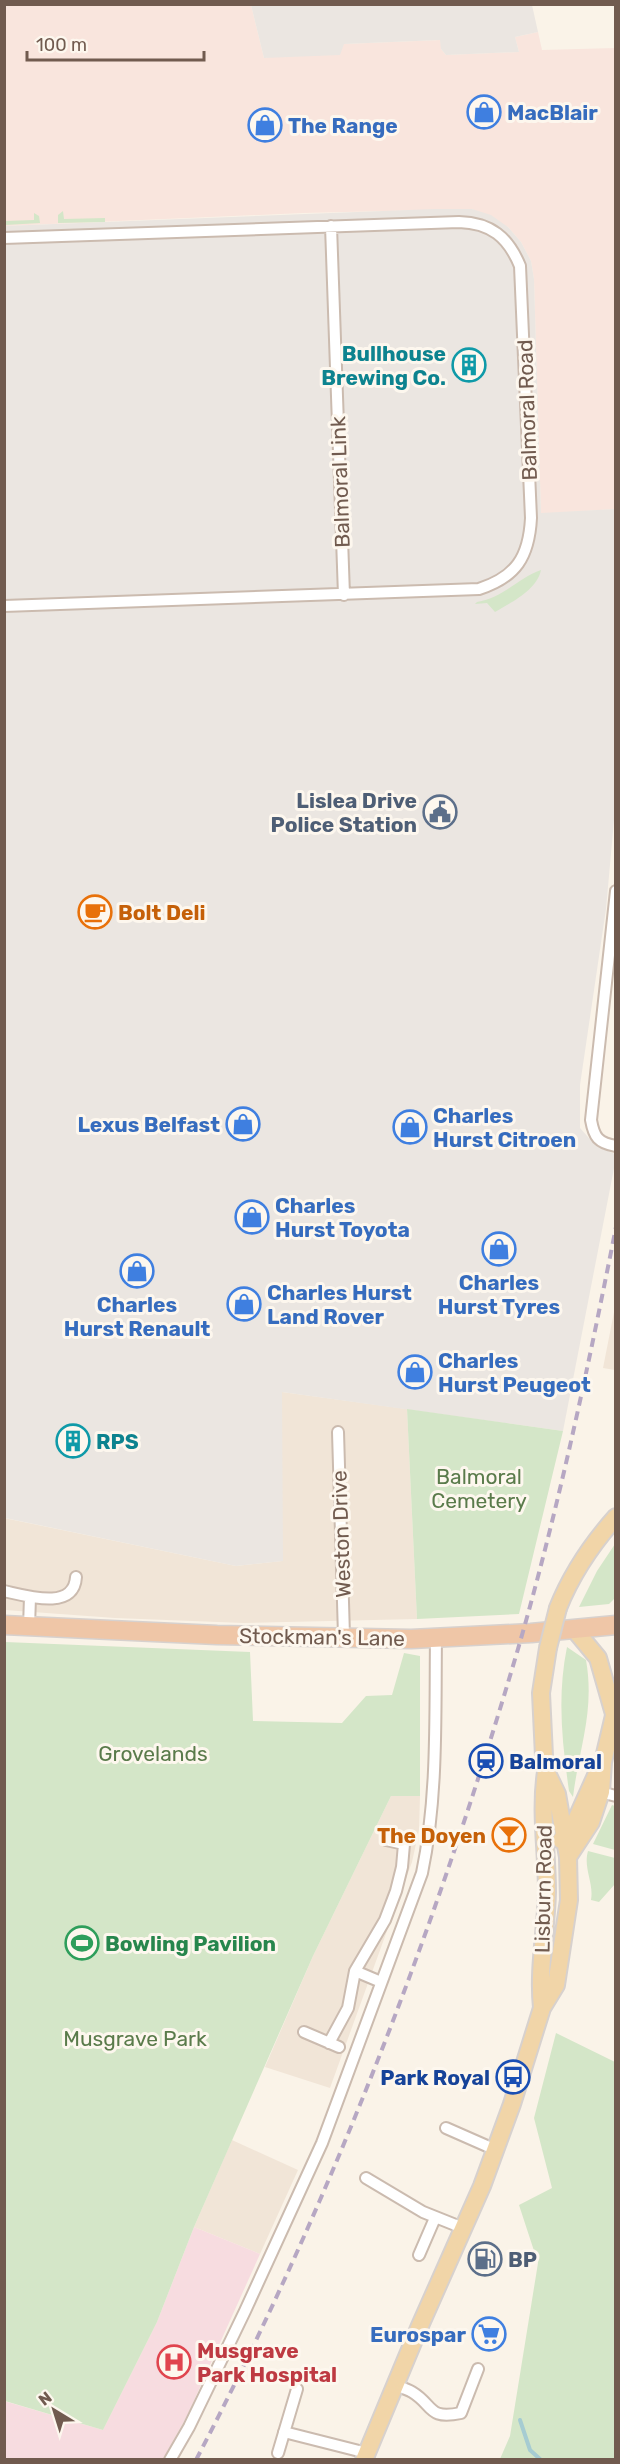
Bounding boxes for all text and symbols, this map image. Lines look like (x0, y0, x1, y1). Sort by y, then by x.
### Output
scale bar (27, 24, 204, 62)
text: 100 m (36, 34, 87, 56)
shop icon: MacBlair (466, 94, 502, 130)
place label: MacBlair (507, 100, 598, 125)
shop icon: The Range (247, 107, 283, 143)
place label: The Range (288, 113, 398, 138)
street label: Balmoral Road (512, 339, 542, 481)
place label: Bullhouse Brewing Co. (321, 341, 446, 390)
building icon: Bullhouse Brewing Co. (451, 347, 487, 383)
street label: Balmoral Link (325, 416, 355, 548)
place label: Lislea Drive Police Station (271, 788, 417, 837)
public building icon: Lislea Drive Police Station (422, 794, 458, 830)
cafe icon: Bolt Deli (77, 894, 113, 930)
place label: Bolt Deli (118, 900, 205, 925)
place label: Charles Hurst Citroen (433, 1103, 576, 1152)
shop icon: Lexus Belfast (225, 1106, 261, 1142)
shop icon: Charles Hurst Citroen (392, 1109, 428, 1145)
place label: Lexus Belfast (77, 1112, 220, 1137)
place label: Charles Hurst Toyota (275, 1193, 410, 1242)
shop icon: Charles Hurst Toyota (234, 1199, 270, 1235)
shop icon: Charles Hurst Tyres (481, 1231, 517, 1267)
shop icon: Charles Hurst Renault (119, 1253, 155, 1289)
place label: Charles Hurst Tyres (438, 1270, 560, 1319)
place label: Charles Hurst Land Rover (267, 1280, 412, 1329)
shop icon: Charles Hurst Land Rover (226, 1286, 262, 1322)
place label: Charles Hurst Renault (64, 1292, 210, 1341)
place label: Charles Hurst Peugeot (438, 1348, 591, 1397)
shop icon: Charles Hurst Peugeot (397, 1354, 433, 1390)
building icon: RPS (55, 1423, 91, 1459)
place label: RPS (96, 1429, 139, 1454)
park label: Balmoral Cemetery (431, 1464, 527, 1513)
street label: Weston Drive (326, 1470, 356, 1598)
street label: Stockman's Lane (239, 1623, 405, 1651)
park label: Grovelands (98, 1741, 208, 1766)
station icon: Balmoral (468, 1743, 504, 1779)
place label: Balmoral (509, 1749, 602, 1774)
bar icon: The Doyen (491, 1817, 527, 1853)
place label: The Doyen (377, 1823, 486, 1848)
street label: Lisburn Road (529, 1825, 557, 1953)
sports icon: Bowling Pavilion (64, 1925, 100, 1961)
place label: Bowling Pavilion (105, 1931, 276, 1956)
park label: Musgrave Park (63, 2026, 207, 2051)
bus stop icon: Park Royal (495, 2059, 531, 2095)
place label: Park Royal (380, 2065, 490, 2090)
fuel station icon: BP (467, 2241, 503, 2277)
place label: BP (508, 2247, 537, 2272)
supermarket icon: Eurospar (471, 2316, 507, 2352)
place label: Eurospar (370, 2322, 466, 2347)
place label: Musgrave Park Hospital (197, 2338, 337, 2387)
hospital icon: Musgrave Park Hospital (156, 2344, 192, 2380)
north arrow (24, 2380, 84, 2440)
text: N (35, 2388, 55, 2410)

